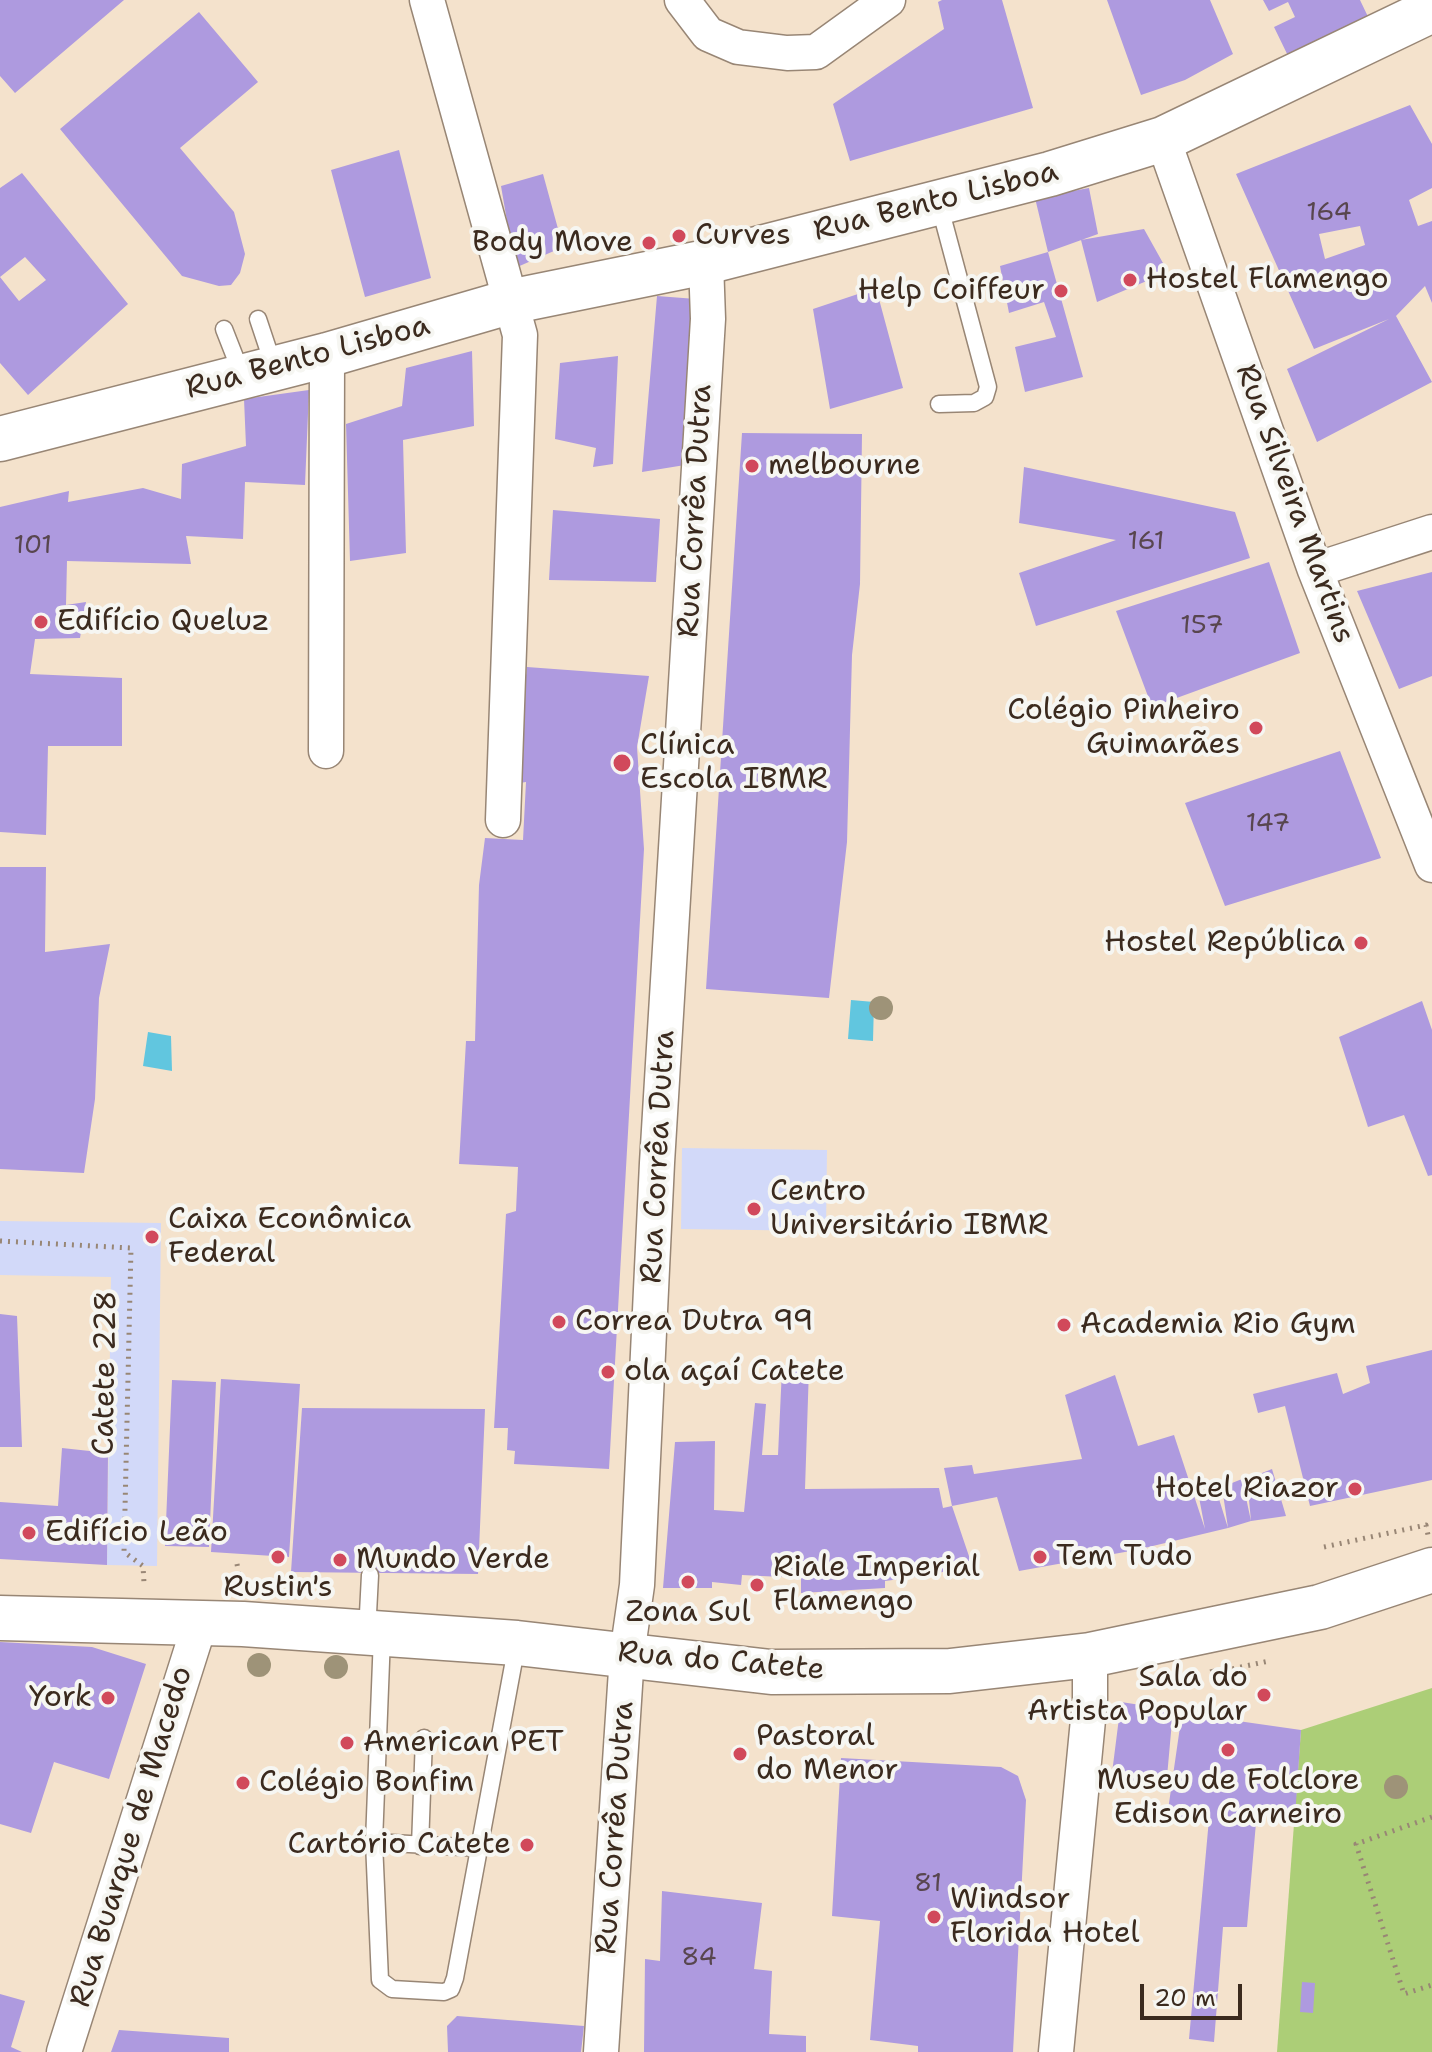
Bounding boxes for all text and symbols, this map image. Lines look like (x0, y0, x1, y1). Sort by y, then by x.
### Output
street label: Rua Bento Lisboa (810, 154, 1062, 250)
house number: 164 (1306, 197, 1352, 229)
place label: Curves (695, 218, 791, 254)
place label: Body Move (472, 225, 633, 261)
marker: Curves (670, 227, 688, 245)
marker: Body Move (640, 234, 658, 252)
place label: Hostel Flamengo (1146, 262, 1389, 298)
marker: Hostel Flamengo (1121, 271, 1139, 289)
place label: Help Coiffeur (858, 273, 1045, 309)
marker: Help Coiffeur (1052, 282, 1070, 300)
street label: Rua Bento Lisboa (182, 308, 434, 408)
street label: Rua Silveira Martins (1227, 360, 1361, 648)
street label: Rua Corrêa Dutra (671, 383, 721, 639)
place label: melbourne (768, 448, 921, 484)
marker: melbourne (743, 457, 761, 475)
house number: 161 (1127, 526, 1165, 558)
house number: 101 (14, 530, 52, 562)
place label: Edifício Queluz (57, 604, 269, 640)
house number: 157 (1180, 610, 1224, 642)
marker: Edifício Queluz (32, 613, 50, 631)
place label: Colégio Pinheiro Guimarães (1007, 693, 1240, 764)
marker: Colégio Pinheiro Guimarães (1247, 719, 1265, 737)
place label: Clínica Escola IBMR (640, 728, 828, 798)
marker: Clínica Escola IBMR (611, 752, 633, 774)
house number: 147 (1246, 808, 1290, 840)
place label: Hostel República (1104, 925, 1345, 961)
marker: Hostel República (1352, 934, 1370, 952)
street label: Rua Corrêa Dutra (634, 1029, 684, 1285)
place label: Centro Universitário IBMR (770, 1174, 1048, 1244)
marker: Centro Universitário IBMR (745, 1200, 763, 1218)
place label: Caixa Econômica Federal (168, 1202, 411, 1272)
marker: Caixa Econômica Federal (143, 1228, 161, 1246)
street label: Catete 228 (87, 1290, 125, 1456)
place label: Correa Dutra 99 (575, 1304, 814, 1340)
place label: Academia Rio Gym (1080, 1307, 1356, 1343)
marker: Correa Dutra 99 (550, 1313, 568, 1331)
marker: Academia Rio Gym (1055, 1316, 1073, 1334)
place label: ola açaí Catete (624, 1354, 845, 1390)
marker: ola açaí Catete (599, 1363, 617, 1381)
place label: Hotel Riazor (1155, 1471, 1339, 1507)
marker: Hotel Riazor (1346, 1480, 1364, 1498)
place label: Edifício Leão (45, 1515, 228, 1551)
marker: Edifício Leão (20, 1524, 38, 1542)
place label: Tem Tudo (1056, 1539, 1193, 1575)
place label: Mundo Verde (356, 1542, 550, 1578)
marker: Rustin's (269, 1548, 287, 1566)
marker: Tem Tudo (1031, 1548, 1049, 1566)
place label: Riale Imperial Flamengo (773, 1550, 980, 1620)
marker: Mundo Verde (331, 1551, 349, 1569)
place label: Rustin's (223, 1570, 333, 1606)
marker: Zona Sul (679, 1573, 697, 1591)
marker: Riale Imperial Flamengo (748, 1576, 766, 1594)
place label: Zona Sul (626, 1595, 750, 1631)
street label: Rua do Catete (616, 1635, 826, 1689)
place label: Sala do Artista Popular (1027, 1660, 1248, 1730)
street label: Rua Buarque de Macedo (63, 1662, 201, 2012)
place label: York (29, 1680, 92, 1716)
marker: Sala do Artista Popular (1255, 1686, 1273, 1704)
marker: York (99, 1689, 117, 1707)
street label: Rua Corrêa Dutra (589, 1700, 643, 1956)
place label: Pastoral do Menor (756, 1719, 899, 1790)
place label: American PET (363, 1725, 564, 1761)
marker: American PET (338, 1734, 356, 1752)
marker: Museu de Folclore Edison Carneiro (1219, 1741, 1237, 1759)
marker: Pastoral do Menor (731, 1745, 749, 1763)
place label: Museu de Folclore Edison Carneiro (1097, 1763, 1359, 1834)
place label: Colégio Bonfim (259, 1765, 474, 1801)
marker: Colégio Bonfim (234, 1774, 252, 1792)
place label: Cartório Catete (288, 1827, 511, 1863)
marker: Cartório Catete (518, 1836, 536, 1854)
house number: 81 (914, 1868, 942, 1900)
place label: Windsor Florida Hotel (950, 1882, 1140, 1952)
marker: Windsor Florida Hotel (925, 1908, 943, 1926)
house number: 84 (681, 1942, 717, 1974)
scale bar (1144, 1968, 1246, 2018)
text: 20 m (1154, 1982, 1216, 2014)

